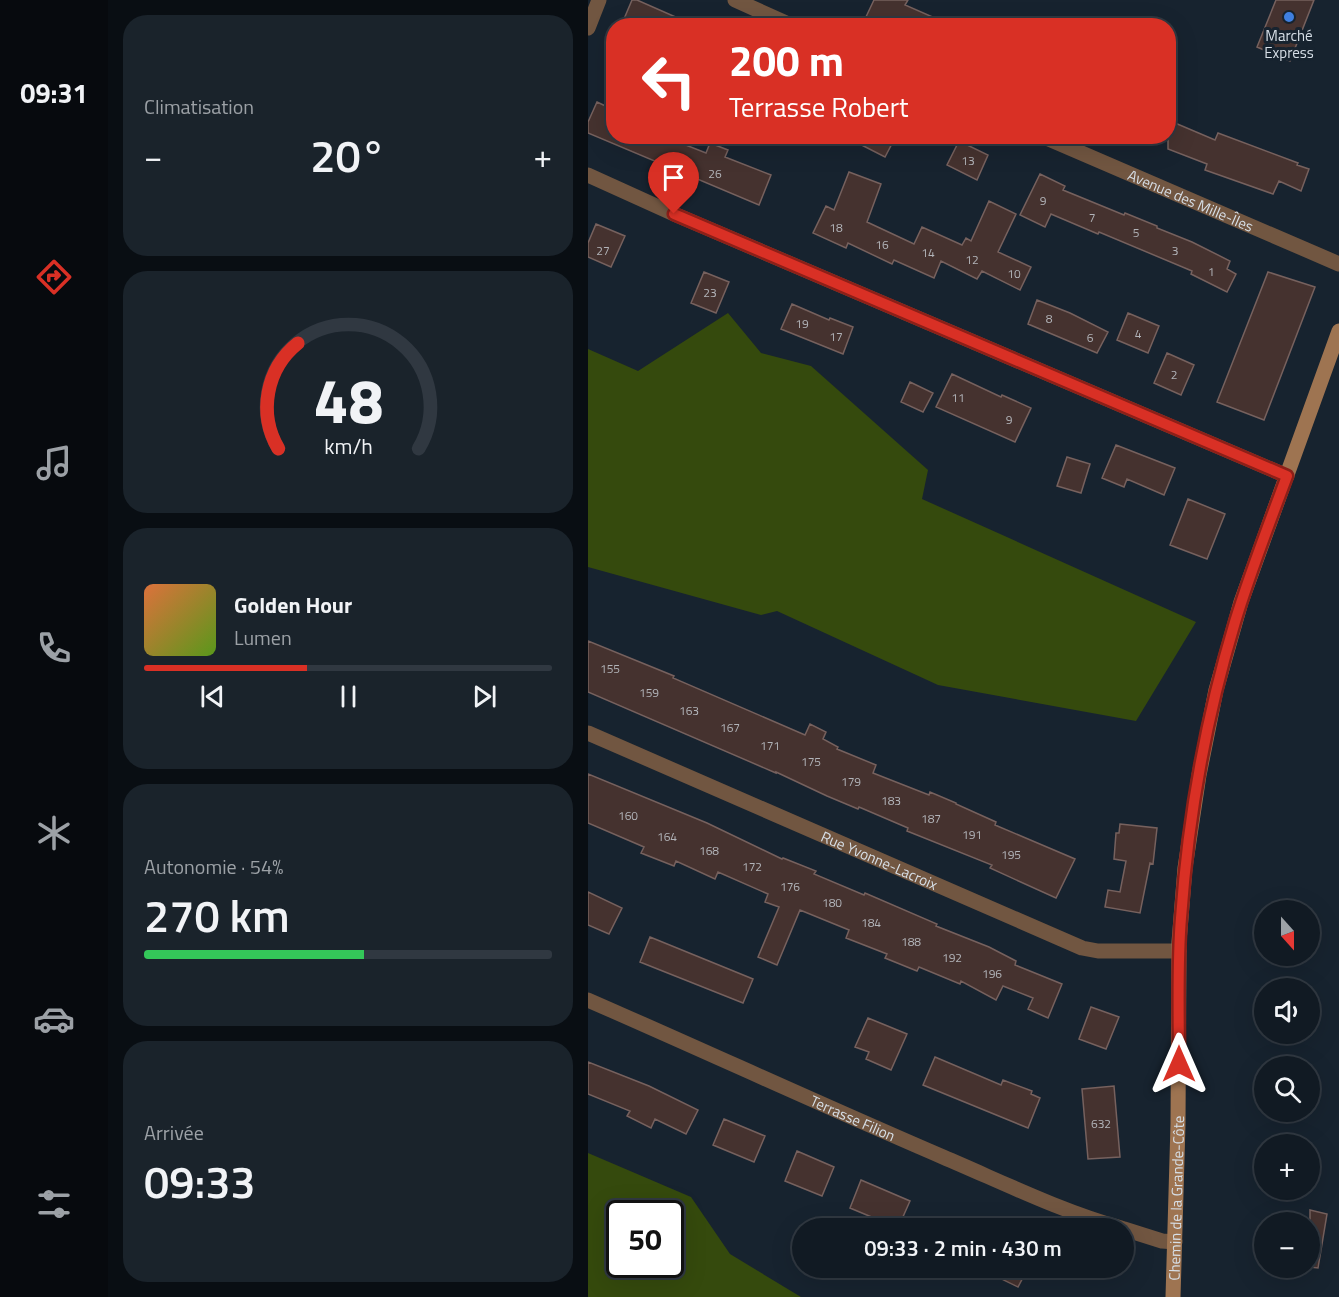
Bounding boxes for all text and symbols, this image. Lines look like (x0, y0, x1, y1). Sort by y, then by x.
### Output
marker: Marché Express (1282, 10, 1296, 24)
place label: Marché Express (1264, 24, 1314, 64)
text: 200 m (729, 28, 844, 92)
icon: left (630, 42, 708, 120)
text: 09:31 (20, 72, 88, 113)
text: Terrasse Robert (729, 86, 909, 127)
text: Climatisation (144, 91, 254, 122)
text: 20° (310, 121, 386, 189)
text: − (144, 131, 162, 181)
text: + (534, 131, 552, 181)
house number: 13 (961, 151, 975, 170)
pin (648, 152, 699, 214)
icon: arrive (657, 161, 690, 194)
street label: Avenue des Mille-Îles (1124, 163, 1257, 237)
house number: 26 (708, 164, 722, 183)
house number: 9 (1040, 191, 1047, 210)
house number: 7 (1089, 208, 1095, 227)
house number: 18 (829, 218, 843, 237)
house number: 5 (1133, 223, 1140, 242)
house number: 16 (875, 235, 889, 254)
house number: 27 (596, 241, 610, 260)
house number: 3 (1172, 241, 1178, 260)
house number: 14 (921, 243, 935, 262)
house number: 12 (965, 250, 979, 269)
icon: directions (33, 256, 75, 298)
house number: 1 (1208, 262, 1214, 281)
house number: 10 (1007, 264, 1021, 283)
house number: 23 (703, 283, 717, 302)
house number: 8 (1046, 309, 1053, 328)
house number: 19 (795, 314, 809, 333)
house number: 4 (1135, 324, 1142, 343)
house number: 17 (829, 327, 843, 346)
house number: 6 (1087, 328, 1094, 347)
text: 48 (313, 352, 383, 447)
house number: 2 (1171, 365, 1177, 384)
house number: 11 (951, 388, 965, 407)
house number: 9 (1006, 410, 1013, 429)
text: km/h (324, 431, 372, 463)
icon: music (33, 442, 75, 484)
text: Golden Hour (234, 588, 352, 622)
text: Lumen (234, 622, 292, 653)
icon: phone (33, 627, 75, 669)
house number: 155 (600, 659, 620, 678)
icon: previous (196, 680, 229, 713)
icon: pause (332, 680, 365, 713)
icon: next (468, 680, 501, 713)
house number: 159 (639, 683, 659, 702)
house number: 163 (679, 701, 699, 720)
house number: 167 (720, 718, 740, 737)
house number: 171 (760, 736, 780, 755)
house number: 175 (801, 752, 821, 771)
house number: 179 (841, 772, 861, 791)
house number: 183 (881, 791, 901, 810)
house number: 160 (618, 806, 638, 825)
house number: 187 (921, 809, 941, 828)
icon: climate (33, 812, 75, 854)
street label: Rue Yvonne-Lacroix (818, 824, 942, 896)
house number: 191 (962, 825, 982, 844)
house number: 164 (657, 827, 677, 846)
house number: 168 (699, 841, 719, 860)
house number: 195 (1001, 845, 1021, 864)
text: Autonomie · 54% (144, 851, 283, 882)
house number: 172 (742, 857, 762, 876)
house number: 176 (780, 877, 800, 896)
text: 270 km (144, 881, 290, 949)
house number: 180 (822, 893, 842, 912)
north arrow (1254, 900, 1320, 966)
map controls (1254, 900, 1320, 1278)
house number: 184 (861, 913, 881, 932)
house number: 188 (901, 932, 921, 951)
house number: 192 (942, 948, 962, 967)
house number: 196 (982, 964, 1002, 983)
button: sound (1254, 978, 1320, 1044)
icon: car (33, 998, 75, 1040)
position arrow (1147, 1032, 1211, 1096)
button: search (1254, 1056, 1320, 1122)
street label: Terrasse Filion (807, 1089, 899, 1147)
house number: 632 (1091, 1114, 1111, 1133)
street label: Chemin de la Grande-Côte (1162, 1116, 1190, 1281)
text: Arrivée (144, 1117, 204, 1148)
button: + (1254, 1134, 1320, 1200)
text: 09:33 (144, 1147, 256, 1215)
icon: filters (33, 1183, 75, 1225)
speed limit sign: 50 (606, 1200, 684, 1278)
button: − (1254, 1212, 1320, 1278)
text: 09:33 · 2 min · 430 m (864, 1231, 1062, 1265)

